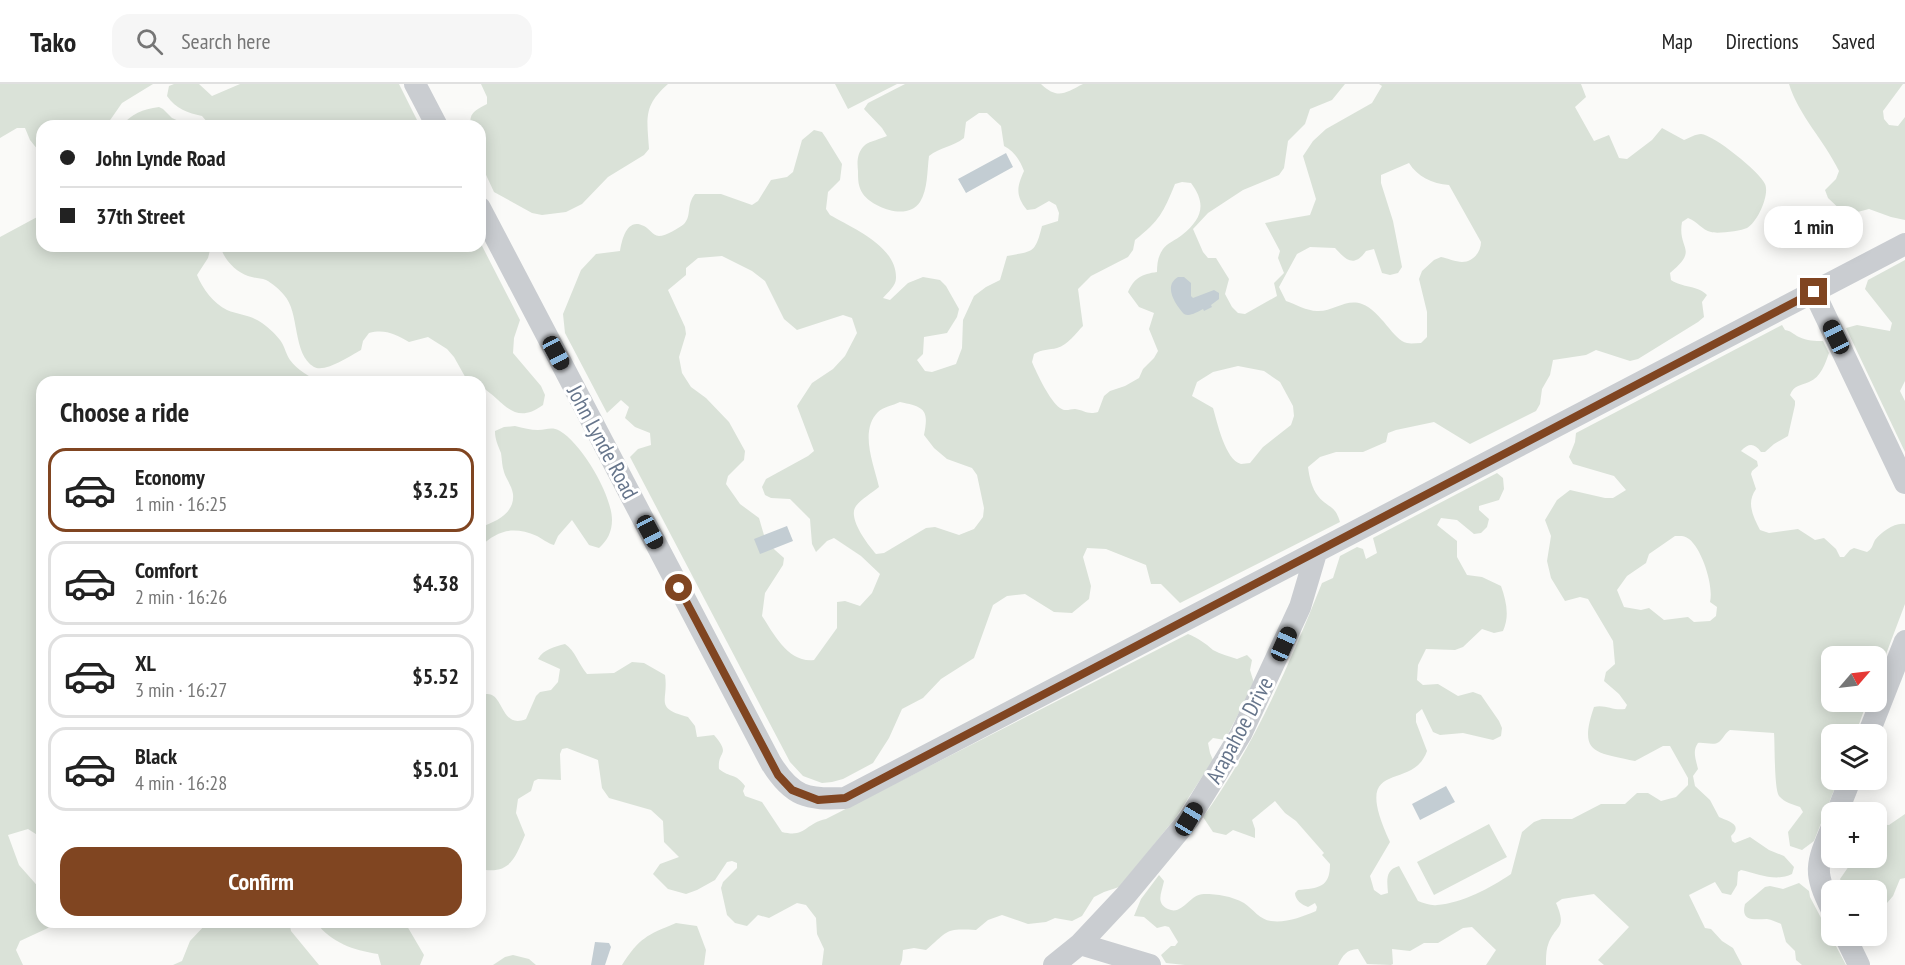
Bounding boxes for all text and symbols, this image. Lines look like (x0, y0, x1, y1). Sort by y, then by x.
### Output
search box (112, 14, 532, 68)
text: Tako (30, 23, 76, 60)
icon: search (133, 25, 166, 58)
text: Search here (181, 27, 271, 55)
text: Map (1662, 28, 1693, 55)
text: Directions (1726, 28, 1799, 55)
text: Saved (1832, 28, 1875, 55)
text: John Lynde Road (96, 144, 226, 172)
text: 37th Street (96, 202, 185, 230)
callout: 1 min (1764, 205, 1864, 247)
text: 1 min (1793, 214, 1834, 240)
route end (1800, 278, 1827, 305)
car (1820, 317, 1852, 357)
car (540, 333, 572, 373)
street label: John Lynde Road (561, 379, 645, 504)
text: Choose a ride (60, 395, 189, 429)
icon: car (63, 463, 117, 517)
text: Economy (135, 463, 205, 491)
text: $3.25 (412, 476, 459, 504)
text: 1 min · 16:25 (135, 491, 227, 517)
car (634, 512, 666, 552)
icon: car (63, 556, 117, 610)
text: Comfort (135, 556, 198, 584)
text: $4.38 (412, 569, 459, 597)
route start (665, 574, 692, 601)
text: 2 min · 16:26 (135, 584, 227, 610)
car (1268, 624, 1300, 664)
north arrow (1821, 646, 1887, 712)
map controls (1821, 646, 1887, 946)
icon: car (63, 649, 117, 703)
text: XL (135, 649, 156, 677)
text: $5.52 (412, 662, 459, 690)
street label: Arapahoe Drive (1199, 672, 1279, 788)
text: 3 min · 16:27 (135, 677, 227, 703)
button: layers (1821, 724, 1887, 790)
icon: car (63, 742, 117, 796)
text: Black (135, 742, 177, 770)
text: $5.01 (412, 755, 459, 783)
text: 4 min · 16:28 (135, 770, 227, 796)
car (1172, 799, 1206, 839)
button: + (1821, 802, 1887, 868)
button: Confirm (60, 847, 462, 916)
button: − (1821, 880, 1887, 946)

